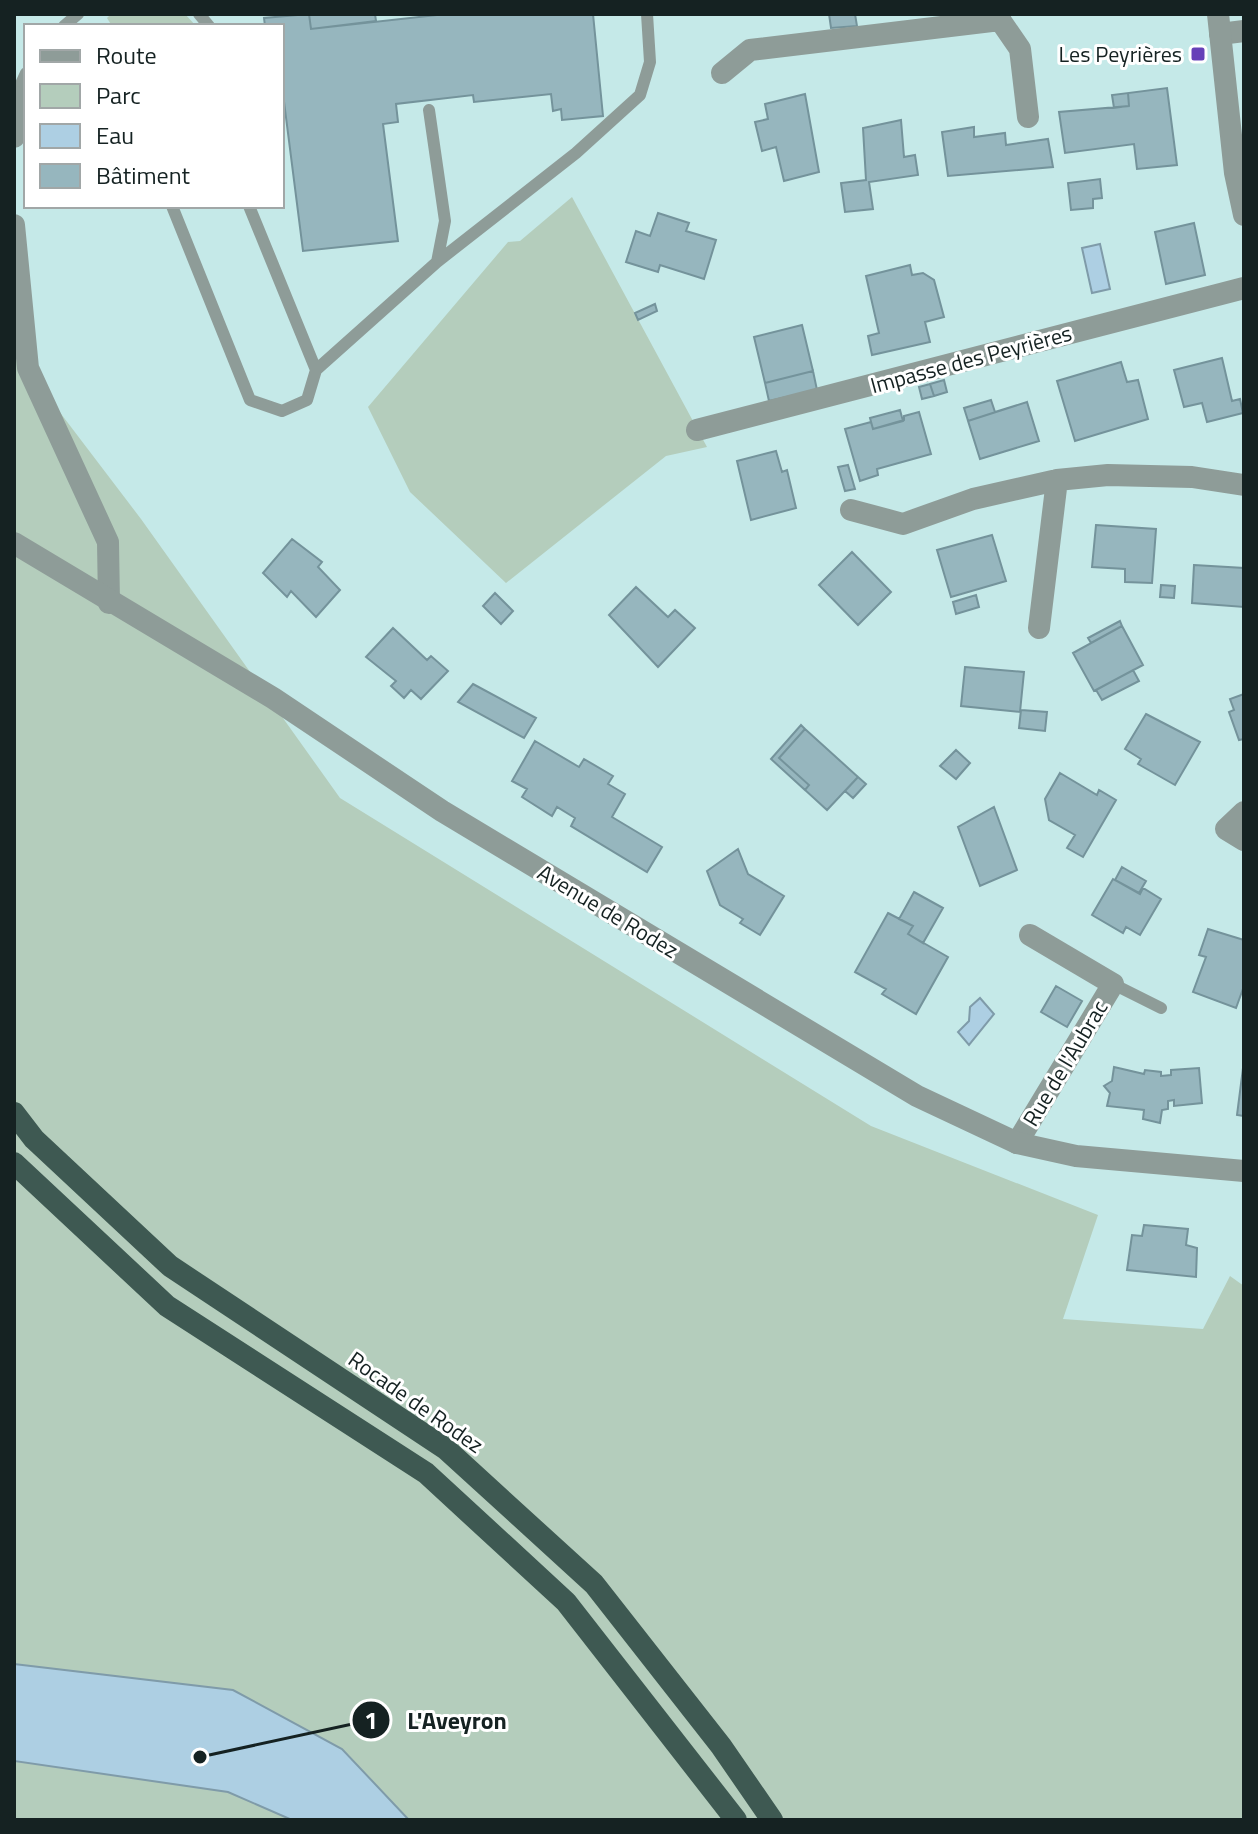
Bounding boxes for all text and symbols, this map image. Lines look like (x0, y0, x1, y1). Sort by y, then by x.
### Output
legend (24, 24, 284, 208)
text: Route (96, 37, 157, 73)
place label: Les Peyrières (1059, 37, 1182, 71)
marker: Les Peyrières (1189, 45, 1207, 63)
text: Parc (96, 77, 141, 113)
text: Eau (96, 117, 134, 153)
text: Bâtiment (96, 157, 190, 193)
street label: Impasse des Peyrières (866, 316, 1076, 402)
street label: Avenue de Rodez (531, 855, 685, 967)
street label: Rue de l'Aubrac (1014, 993, 1116, 1133)
street label: Rocade de Rodez (341, 1343, 491, 1461)
callout: L'Aveyron (351, 1696, 523, 1744)
text: 1 (364, 1702, 378, 1738)
text: L'Aveyron (407, 1702, 507, 1738)

